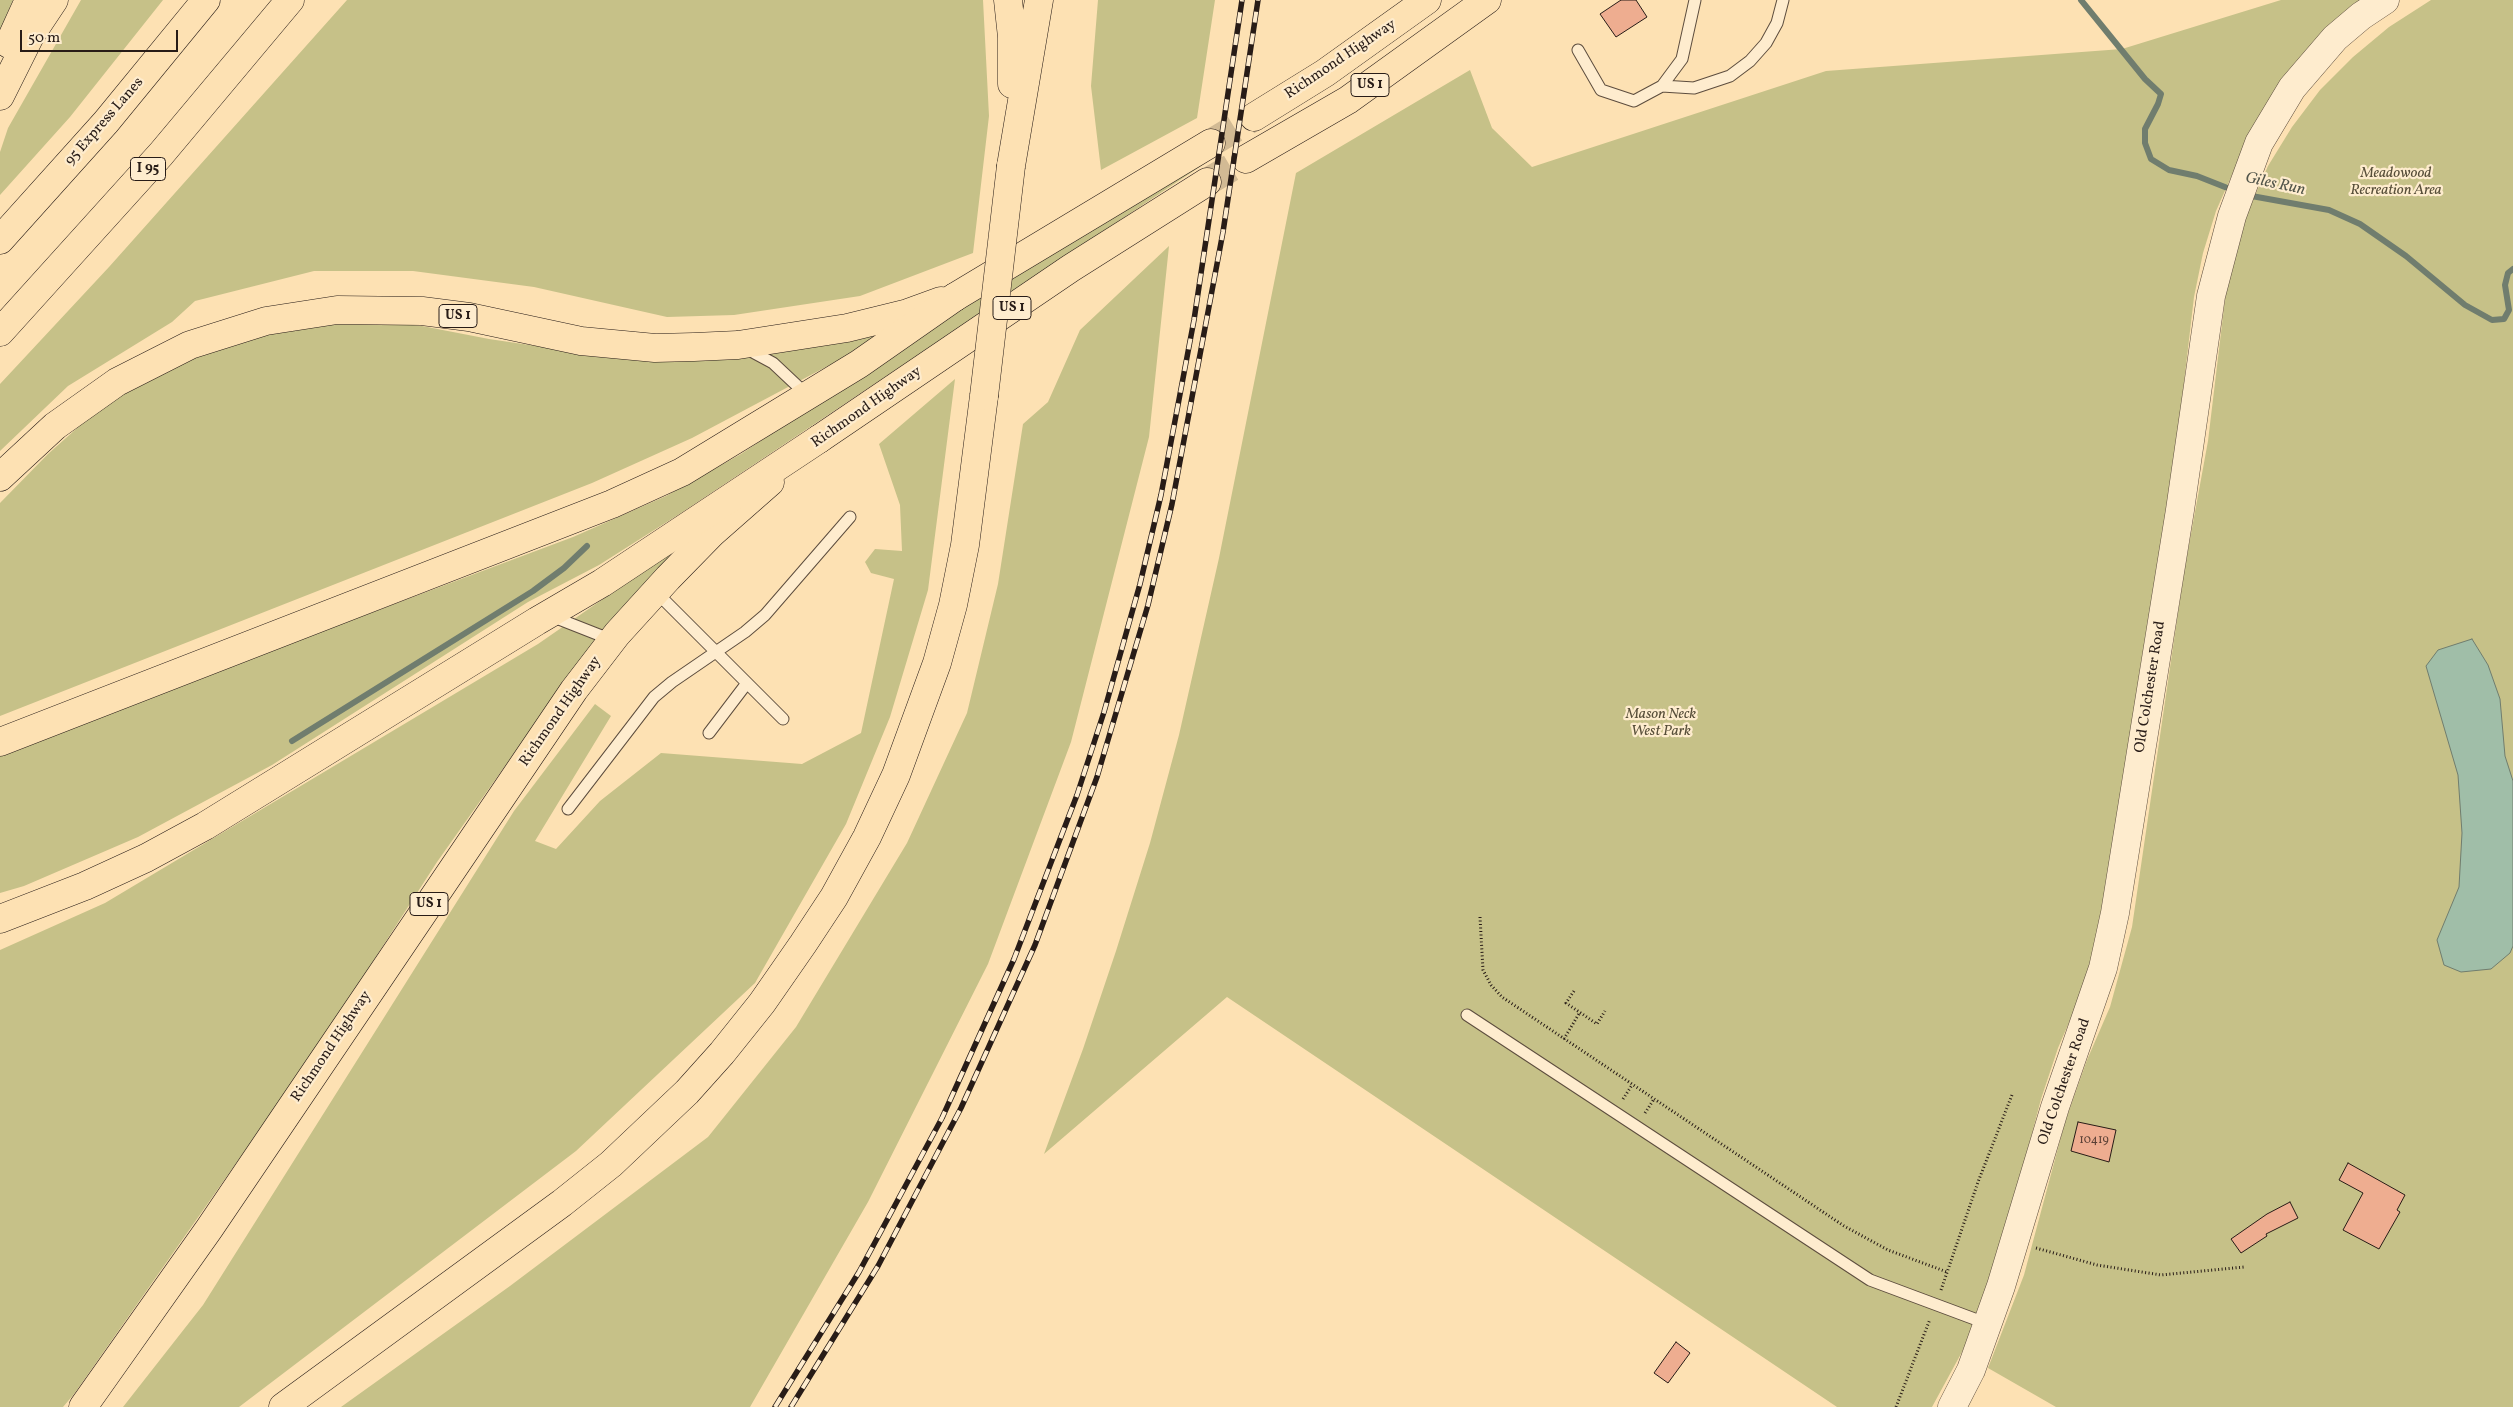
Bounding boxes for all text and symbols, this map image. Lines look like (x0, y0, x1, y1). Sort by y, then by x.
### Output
street label: Richmond Highway (1282, 16, 1400, 104)
scale bar (22, 20, 180, 52)
text: 50 m (28, 28, 60, 49)
street label: 95 Express Lanes (62, 74, 148, 170)
road number: US 1 (1351, 74, 1389, 96)
road number: I 95 (130, 157, 166, 180)
park label: Meadowood Recreation Area (2350, 165, 2442, 200)
water label: Giles Run (2243, 169, 2307, 201)
road number: US 1 (993, 296, 1031, 320)
road number: US 1 (439, 304, 477, 328)
street label: Richmond Highway (808, 363, 926, 453)
street label: Old Colchester Road (2132, 620, 2170, 754)
street label: Richmond Highway (516, 653, 606, 771)
park label: Mason Neck West Park (1626, 706, 1696, 741)
road number: US 1 (410, 892, 448, 916)
street label: Richmond Highway (288, 988, 376, 1106)
street label: Old Colchester Road (2035, 1016, 2095, 1148)
house number: 10419 (2079, 1134, 2109, 1148)

